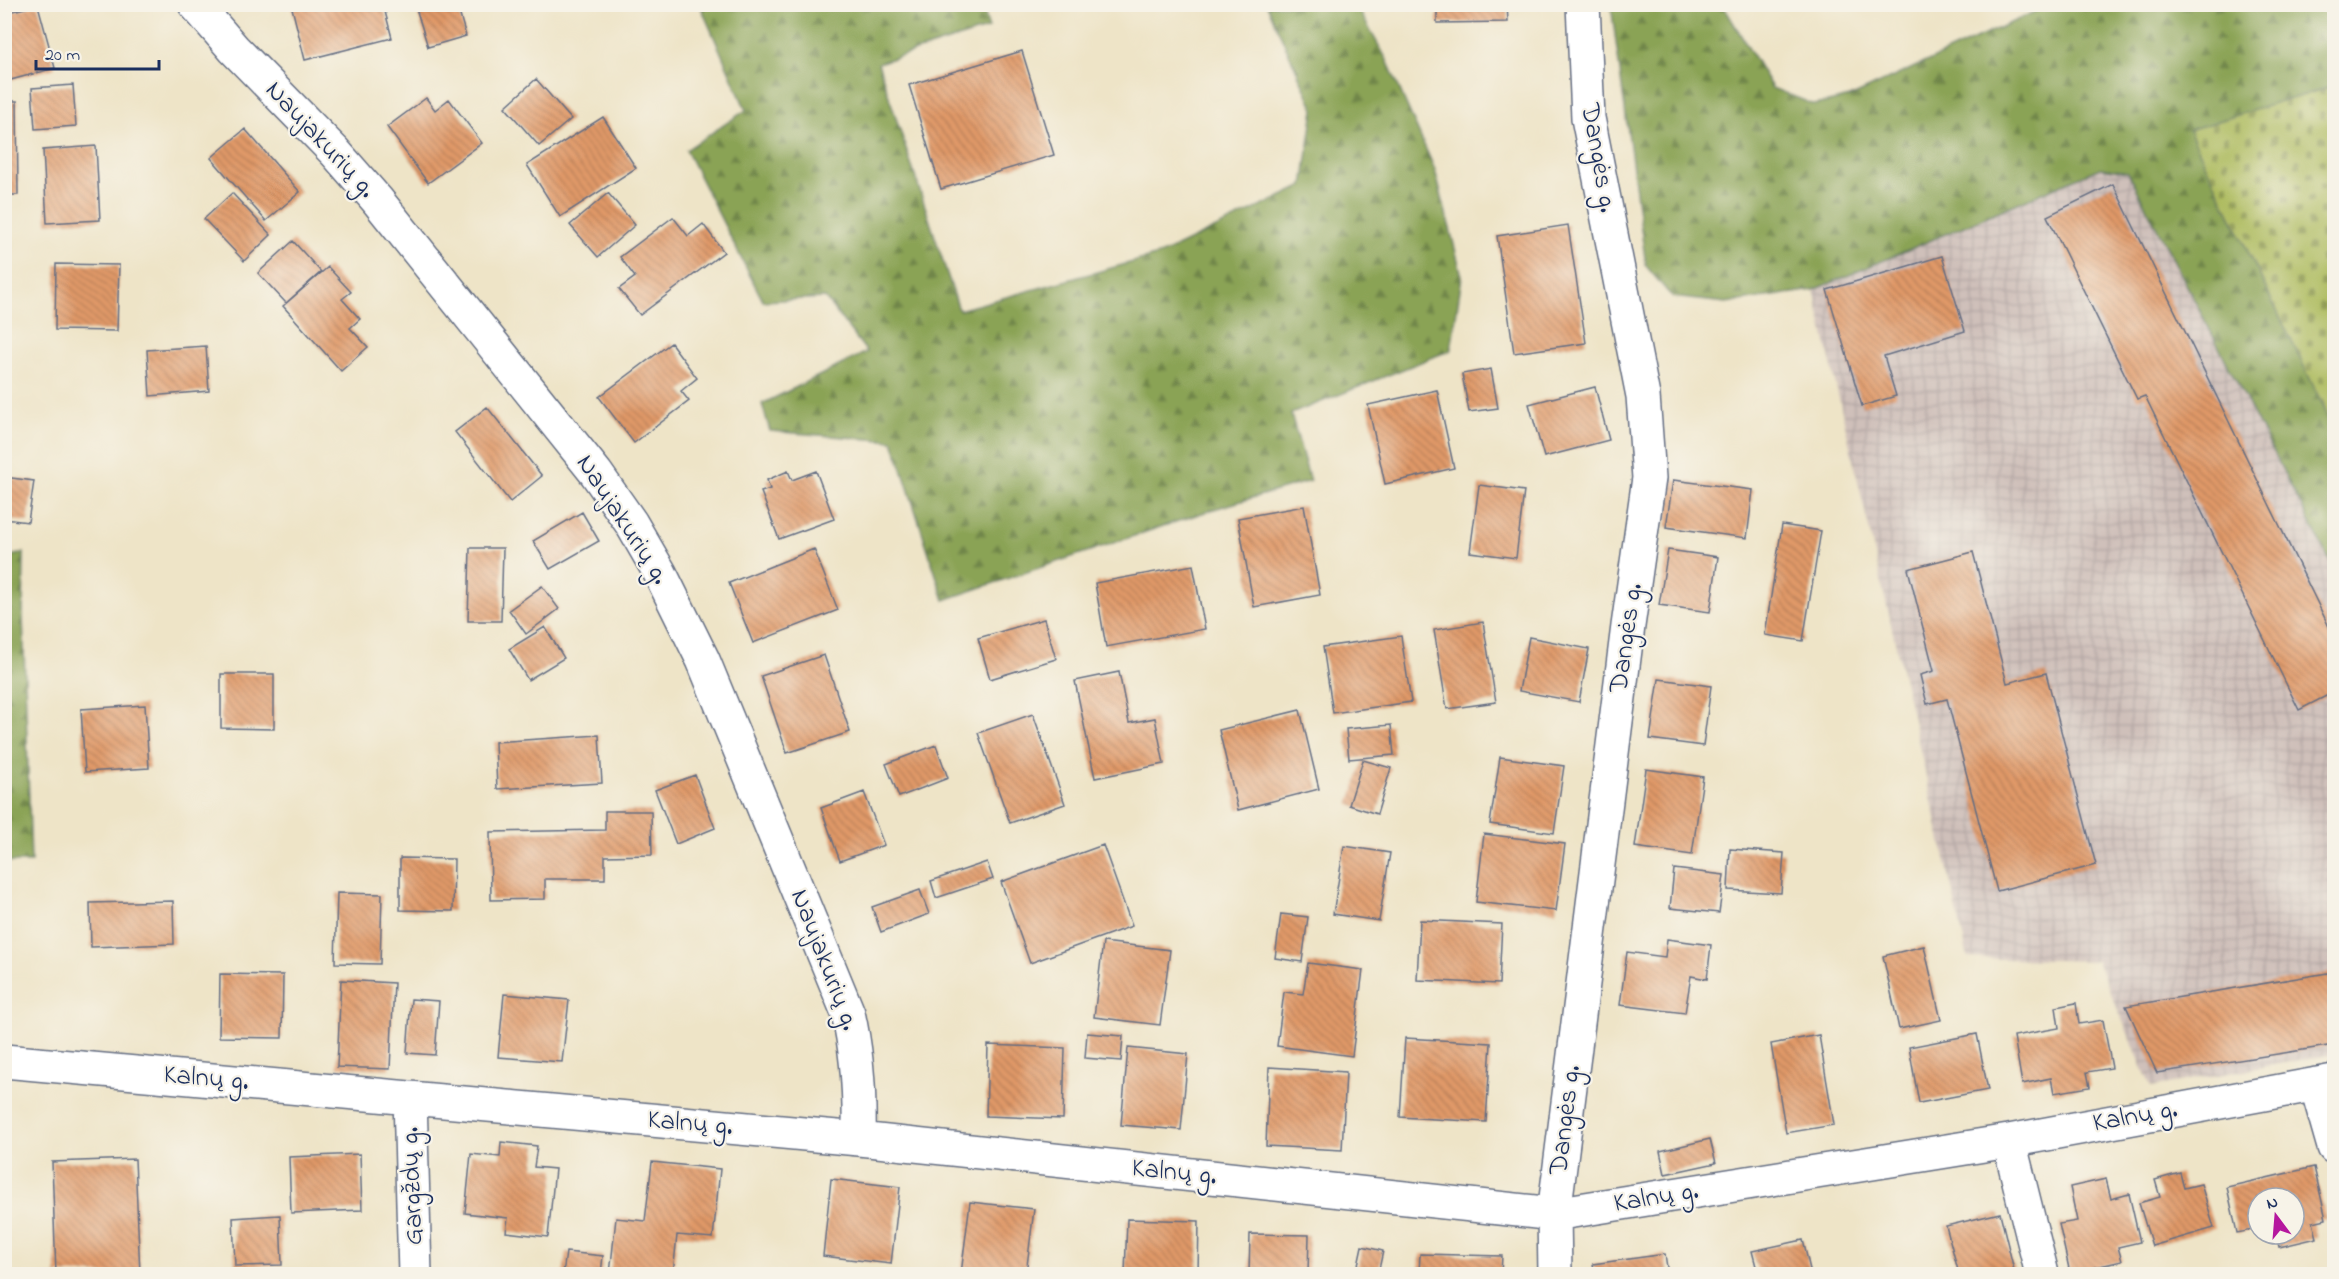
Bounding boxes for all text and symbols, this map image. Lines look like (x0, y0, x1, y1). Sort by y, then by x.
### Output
scale bar (36, 33, 159, 71)
text: 20 m (45, 43, 80, 69)
street label: Naujakurių g. (255, 72, 385, 208)
street label: Dangės g. (1569, 99, 1627, 216)
street label: Naujakurių g. (565, 447, 679, 593)
street label: Dangės g. (1600, 581, 1654, 696)
street label: Naujakurių g. (779, 884, 869, 1036)
street label: Kalnų g. (162, 1056, 250, 1102)
street label: Dangės g. (1540, 1063, 1592, 1178)
street label: Kalnų g. (2090, 1090, 2180, 1144)
street label: Kalnų g. (646, 1101, 734, 1147)
street label: Gargždų g. (391, 1126, 435, 1246)
street label: Kalnų g. (1130, 1149, 1218, 1197)
street label: Kalnų g. (1611, 1172, 1701, 1224)
north arrow (2246, 1186, 2306, 1246)
text: N (2264, 1190, 2281, 1217)

